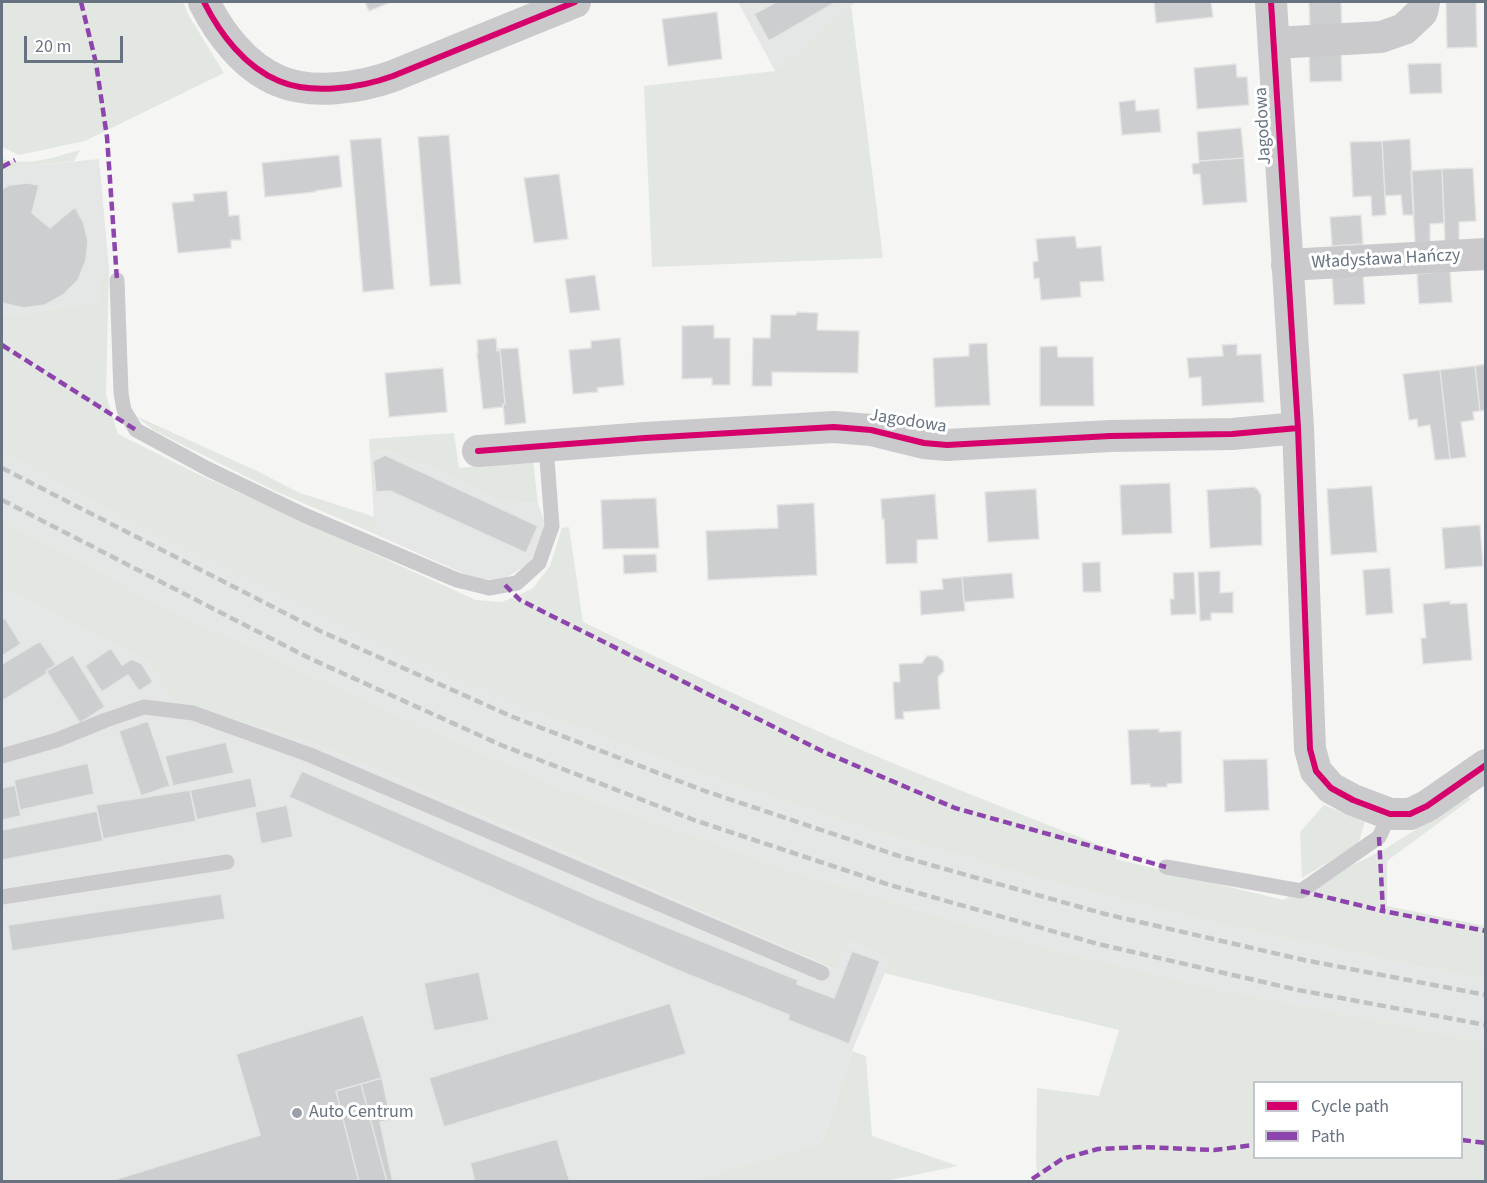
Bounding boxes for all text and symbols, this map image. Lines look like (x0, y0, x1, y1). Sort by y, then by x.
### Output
scale bar (27, 24, 126, 62)
text: 20 m (35, 34, 71, 59)
street label: Jagodowa (1251, 87, 1277, 165)
street label: Władysława Hańczy (1311, 245, 1461, 275)
street label: Jagodowa (868, 405, 948, 439)
legend (1253, 1081, 1463, 1159)
text: Cycle path (1311, 1094, 1389, 1119)
place label: Auto Centrum (309, 1102, 414, 1124)
marker: Auto Centrum (290, 1106, 304, 1120)
text: Path (1311, 1124, 1345, 1149)

